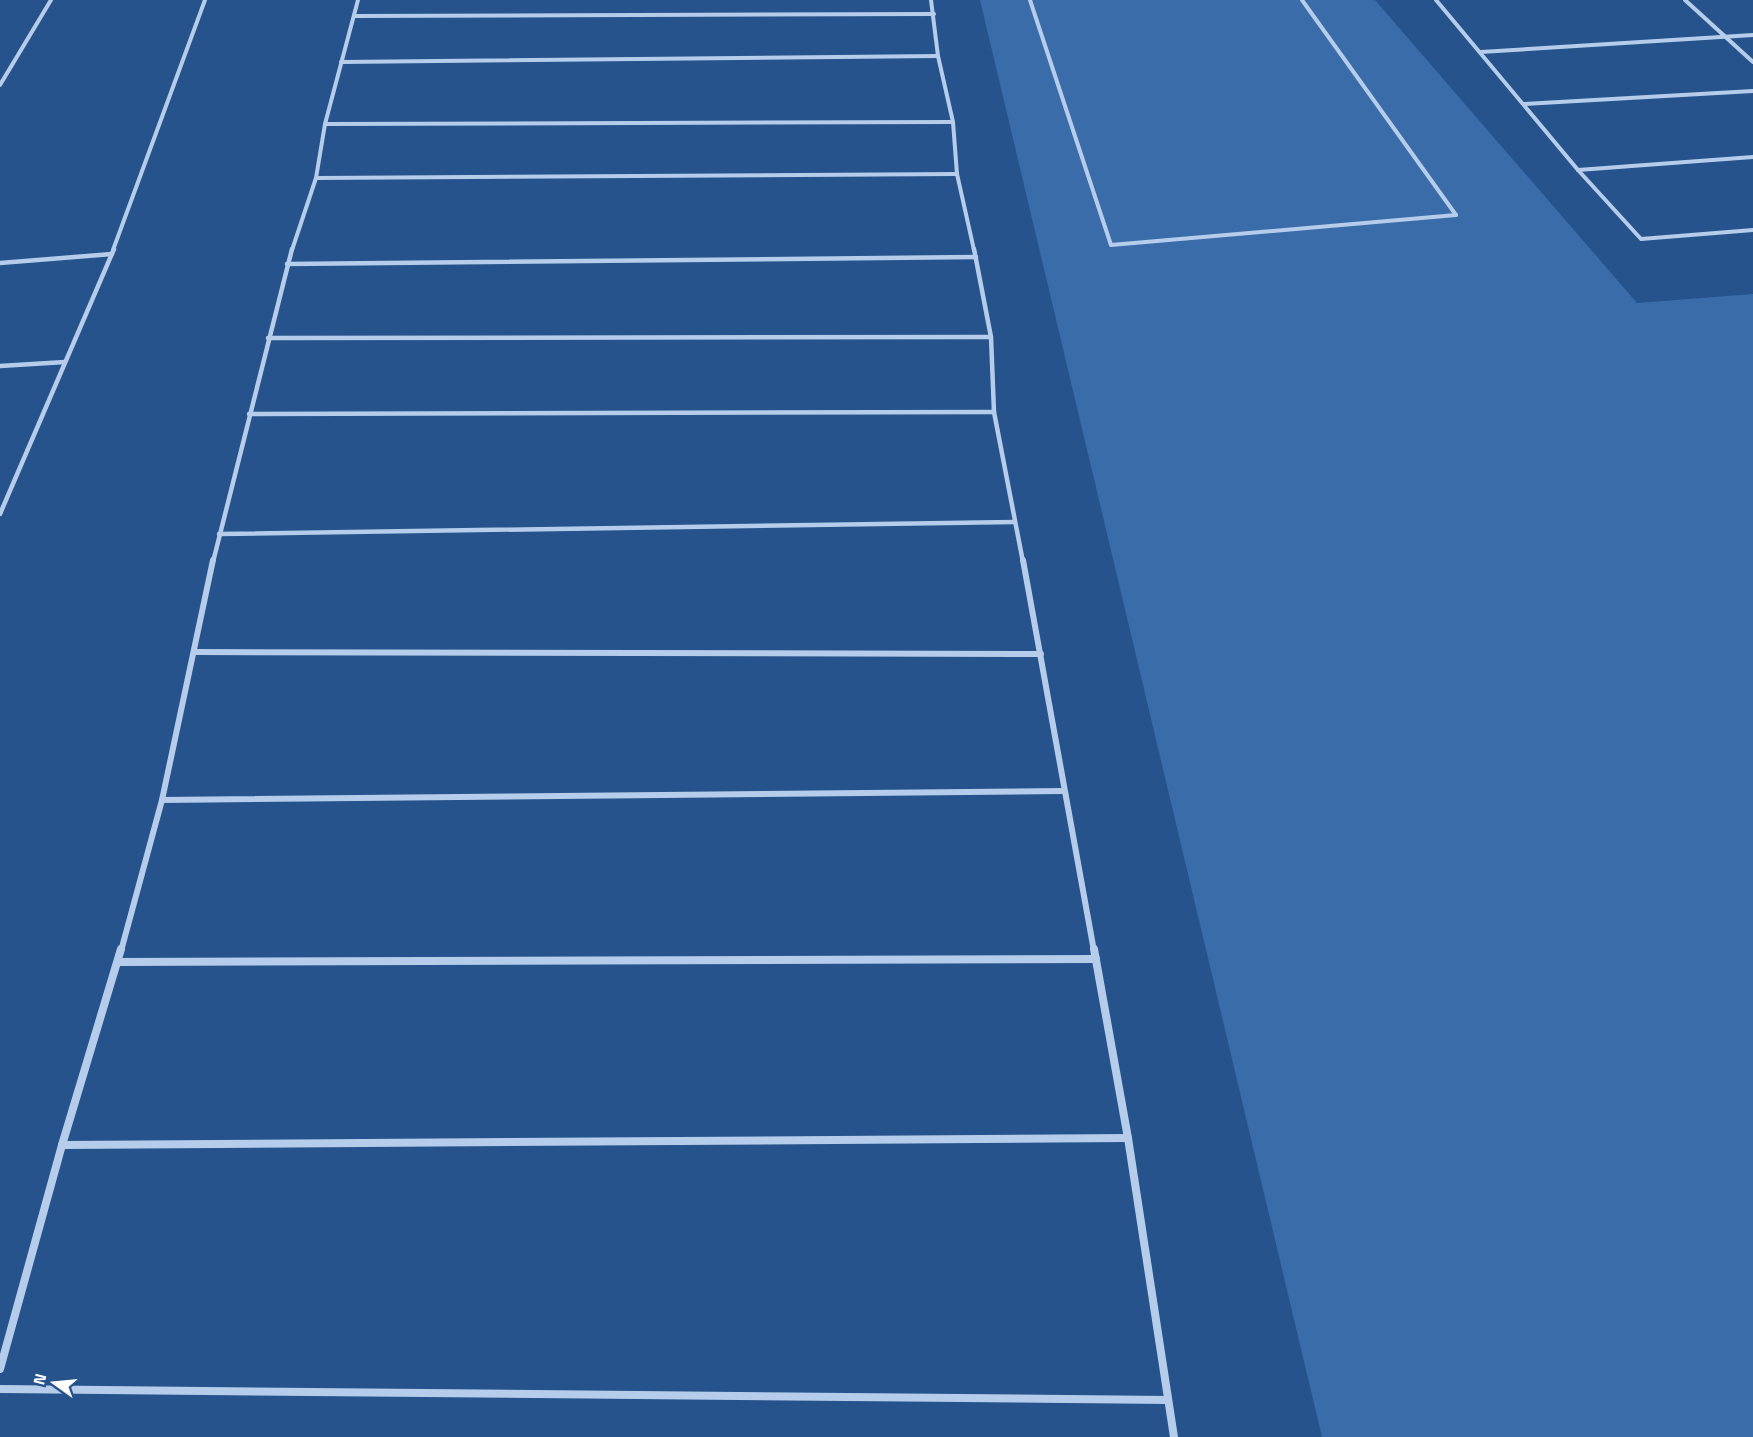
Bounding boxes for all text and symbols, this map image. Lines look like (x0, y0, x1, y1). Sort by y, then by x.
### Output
north arrow (24, 1353, 84, 1413)
text: N (26, 1371, 53, 1388)

